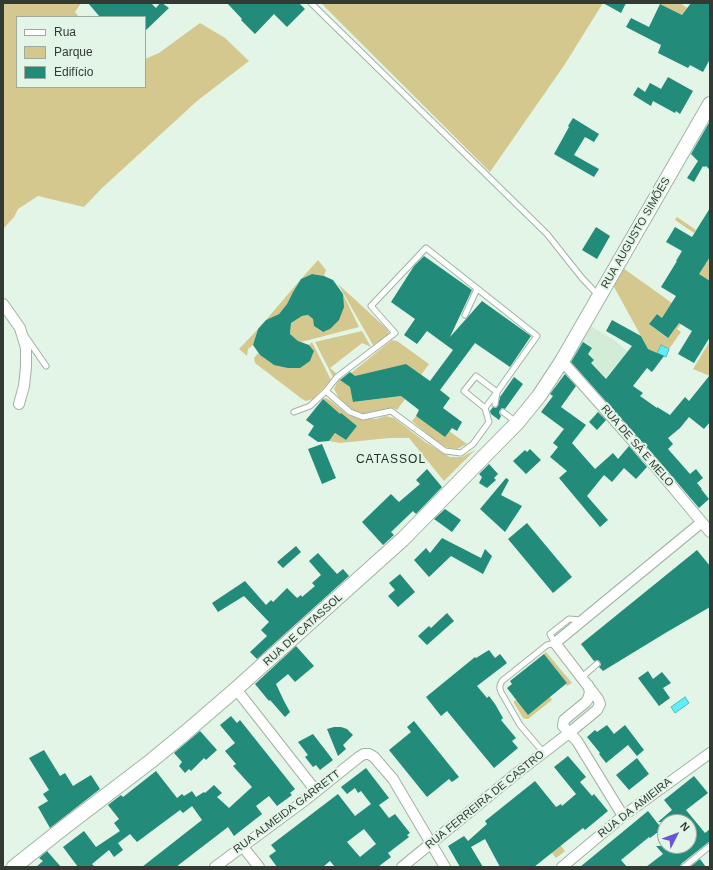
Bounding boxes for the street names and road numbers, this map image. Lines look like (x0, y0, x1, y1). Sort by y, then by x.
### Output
street label: RUA AUGUSTO SIMÕES (599, 175, 673, 291)
street label: RUA DE SÁ E MELO (598, 402, 676, 490)
street label: RUA DE CATASSOL (261, 591, 345, 669)
street label: RUA FERREIRA DE CASTRO (423, 748, 547, 852)
street label: RUA ALMEIDA GARRETT (231, 768, 343, 856)
street label: RUA DA AMIEIRA (596, 775, 674, 841)

